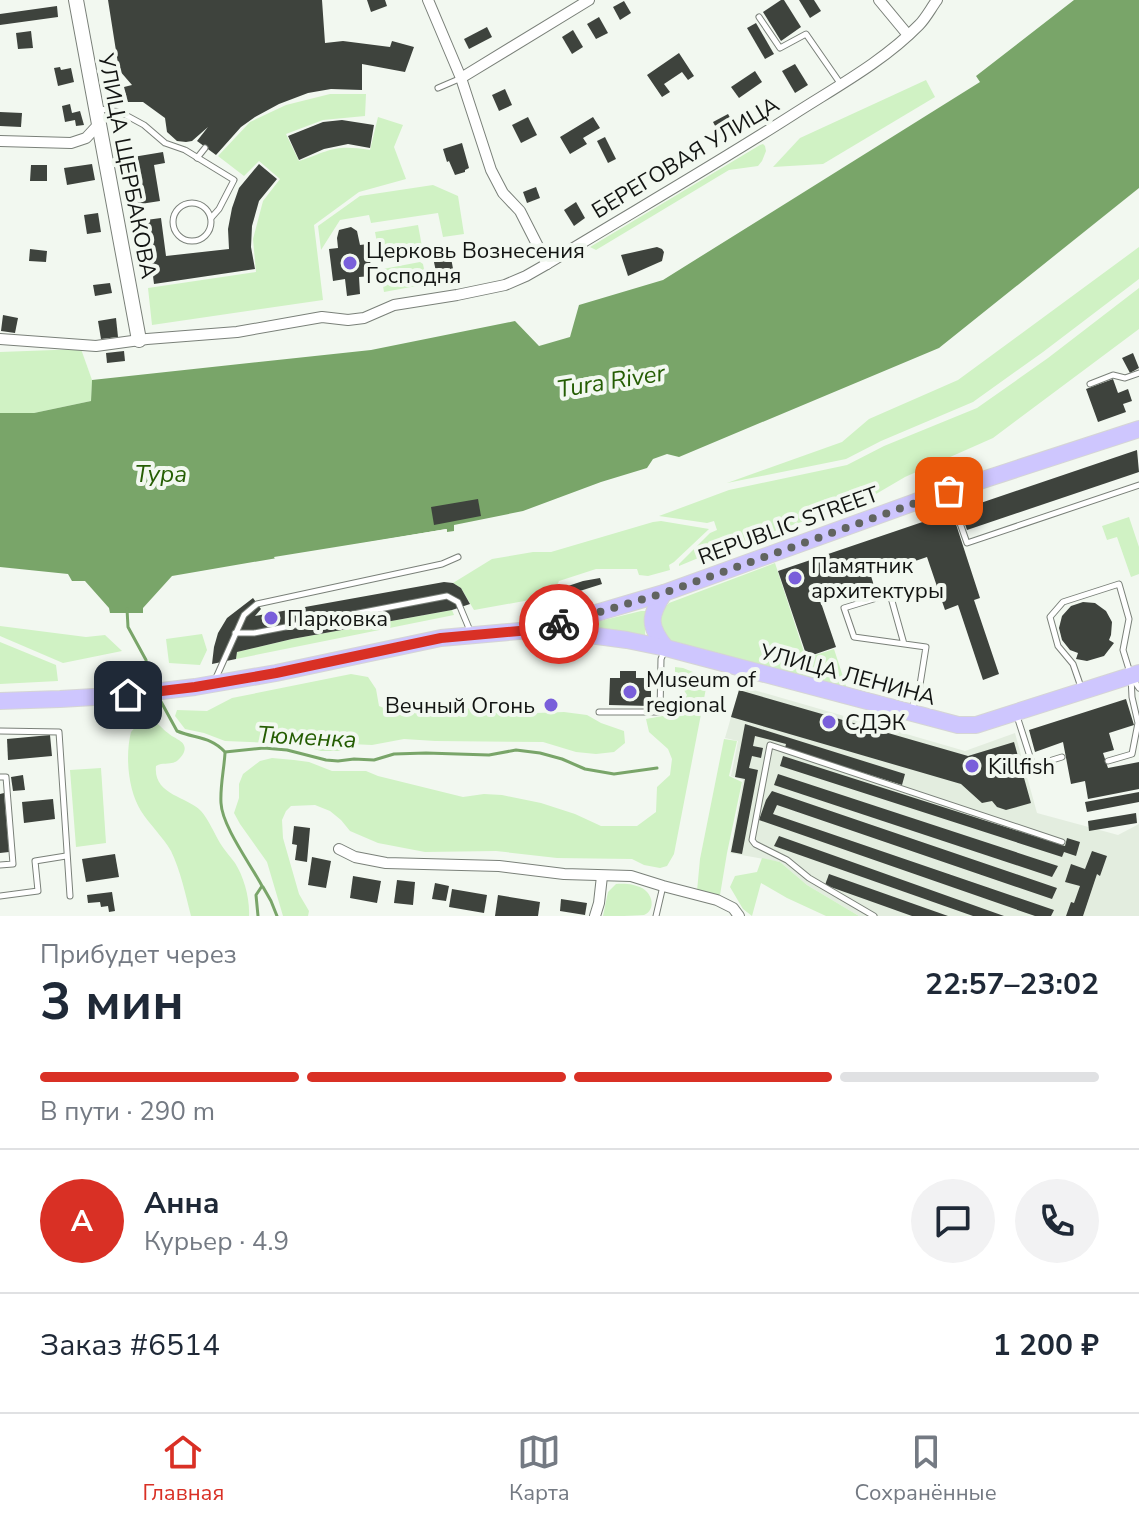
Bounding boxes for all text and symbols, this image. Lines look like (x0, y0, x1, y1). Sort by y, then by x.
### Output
street label: УЛИЦА ЩЕРБАКОВА (90, 50, 164, 281)
street label: БЕРЕГОВАЯ УЛИЦА (586, 90, 785, 226)
place label: Церковь Вознесения Господня (366, 236, 585, 291)
marker: Церковь Вознесения Господня (341, 254, 359, 272)
water label: Tura River (555, 356, 669, 405)
pin (915, 457, 983, 525)
water label: Тура (135, 458, 187, 490)
icon: bag (927, 469, 971, 513)
street label: REPUBLIC STREET (694, 479, 884, 573)
place label: Памятник архитектуры (811, 551, 944, 606)
marker: Памятник архитектуры (786, 569, 804, 587)
courier (519, 584, 599, 664)
icon: bike (537, 602, 581, 646)
place label: Парковка (287, 604, 388, 634)
marker: Парковка (262, 609, 280, 627)
street label: УЛИЦА ЛЕНИНА (756, 637, 939, 713)
pin (94, 661, 162, 729)
place label: Museum of regional (646, 665, 756, 720)
icon: home (106, 673, 150, 717)
marker: Museum of regional (621, 683, 639, 701)
place label: Вечный Огонь (385, 691, 535, 721)
marker: Вечный Огонь (542, 696, 560, 714)
place label: СДЭК (845, 708, 906, 738)
marker: СДЭК (820, 713, 838, 731)
water label: Тюменка (256, 718, 358, 756)
place label: Killfish (988, 752, 1055, 782)
marker: Killfish (963, 757, 981, 775)
text: Прибудет через (40, 937, 237, 972)
text: 22:57–23:02 (925, 964, 1099, 1005)
text: 3 мин (40, 966, 184, 1037)
text: В пути · 290 m (40, 1094, 215, 1129)
button: chat (911, 1179, 995, 1263)
button: phone (1015, 1179, 1099, 1263)
text: Анна (144, 1183, 220, 1224)
text: А (71, 1201, 93, 1242)
text: Курьер · 4.9 (144, 1224, 289, 1259)
text: Заказ #6514 (40, 1325, 220, 1366)
text: 1 200 ₽ (993, 1325, 1099, 1366)
tab: Главная (142, 1430, 224, 1508)
tab: Карта (509, 1430, 570, 1508)
tab: Сохранённые (854, 1430, 997, 1508)

